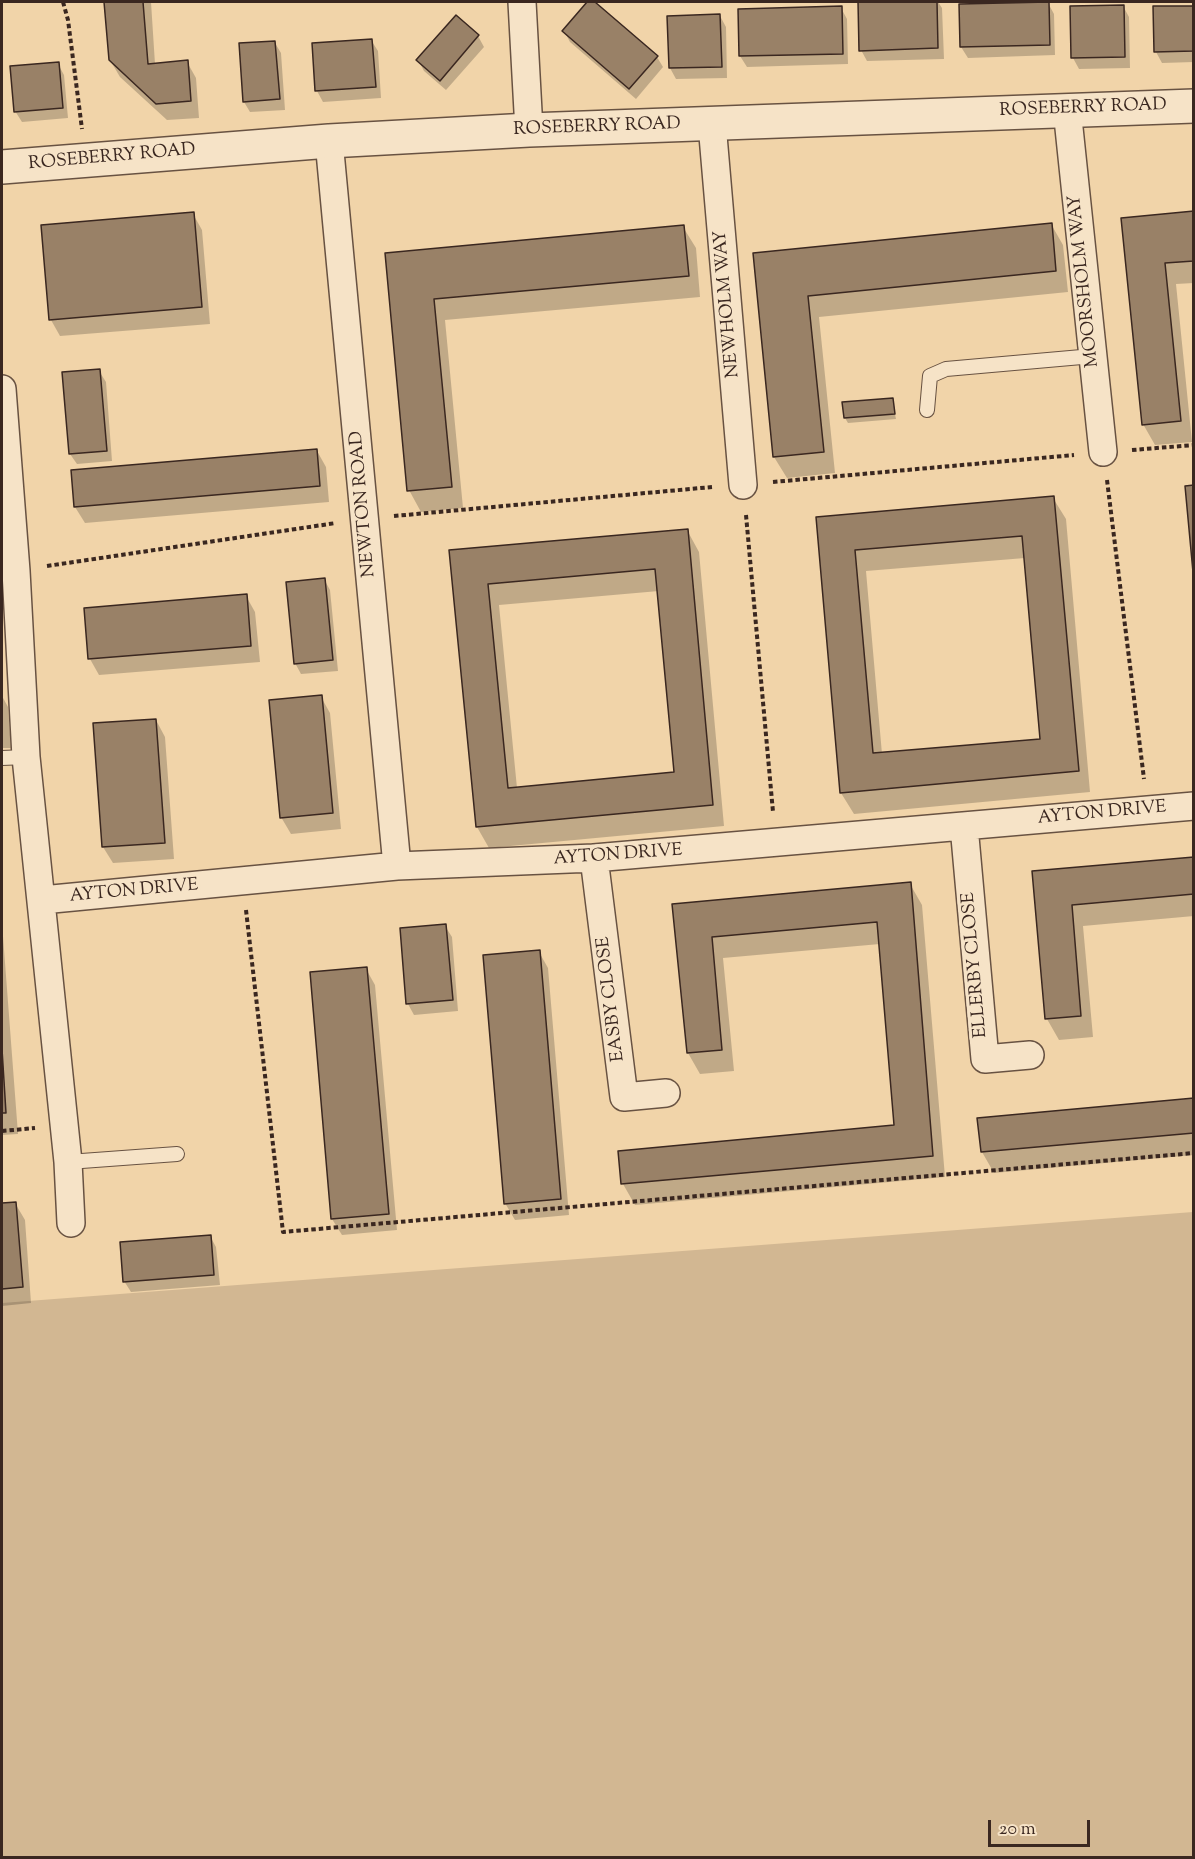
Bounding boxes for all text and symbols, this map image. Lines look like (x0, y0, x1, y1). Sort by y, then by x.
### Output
street label: ROSEBERRY ROAD (999, 95, 1167, 123)
street label: ROSEBERRY ROAD (513, 114, 681, 142)
street label: ROSEBERRY ROAD (28, 140, 196, 176)
street label: MOORSHOLM WAY (1065, 194, 1105, 368)
street label: NEWHOLM WAY (711, 229, 745, 379)
street label: NEWTON ROAD (347, 430, 381, 578)
street label: AYTON DRIVE (1037, 798, 1167, 830)
street label: AYTON DRIVE (553, 841, 683, 871)
street label: AYTON DRIVE (69, 876, 199, 908)
street label: ELLERBY CLOSE (959, 891, 993, 1039)
street label: EASBY CLOSE (594, 935, 630, 1063)
scale bar (991, 1808, 1093, 1846)
text: 20 m (999, 1817, 1036, 1843)

